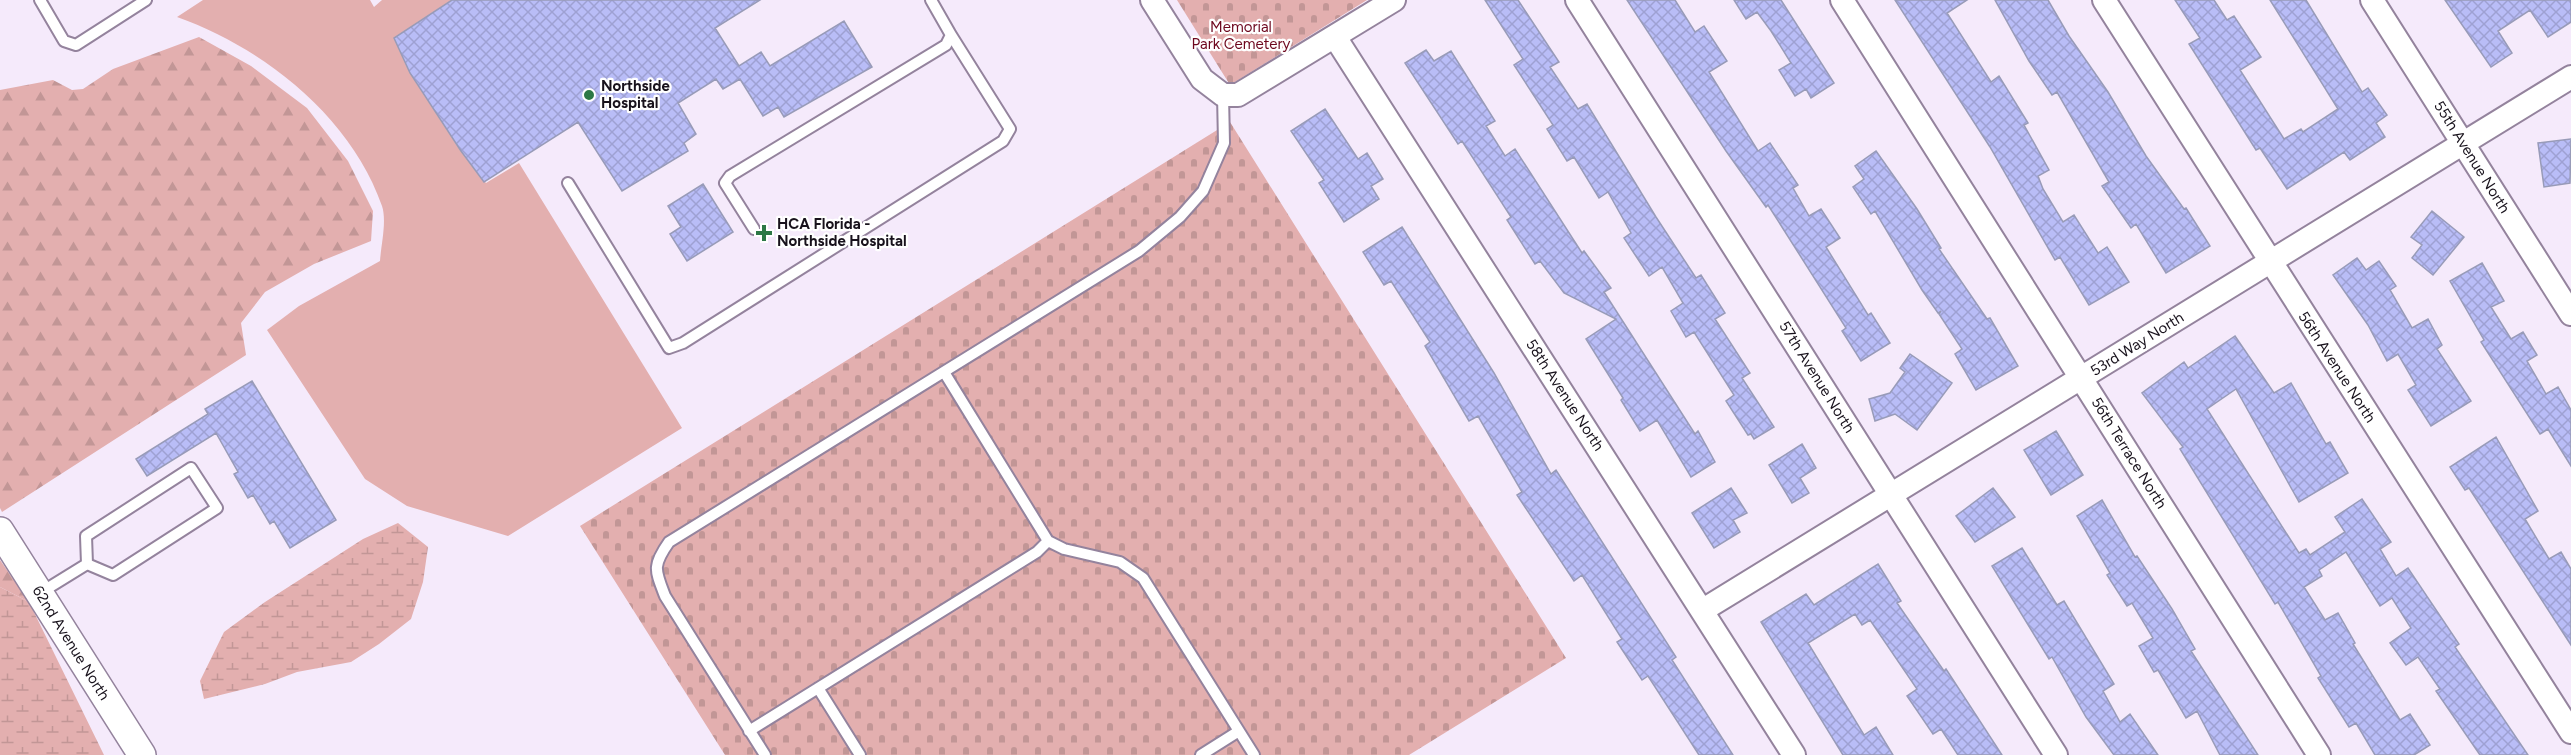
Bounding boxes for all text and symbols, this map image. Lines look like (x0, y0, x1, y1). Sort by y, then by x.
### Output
park label: Memorial Park Cemetery (1192, 18, 1291, 53)
place label: Northside Hospital (601, 77, 670, 112)
marker: Northside Hospital (582, 88, 596, 102)
street label: 55th Avenue North (2430, 98, 2514, 216)
place label: HCA Florida - Northside Hospital (777, 215, 907, 250)
marker: HCA Florida - Northside Hospital (755, 224, 773, 242)
street label: 53rd Way North (2087, 308, 2187, 380)
street label: 56th Avenue North (2294, 308, 2380, 426)
street label: 57th Avenue North (1775, 318, 1859, 436)
street label: 58th Avenue North (1522, 336, 1608, 454)
street label: 56th Terrace North (2088, 394, 2170, 512)
street label: 62nd Avenue North (29, 582, 113, 704)

